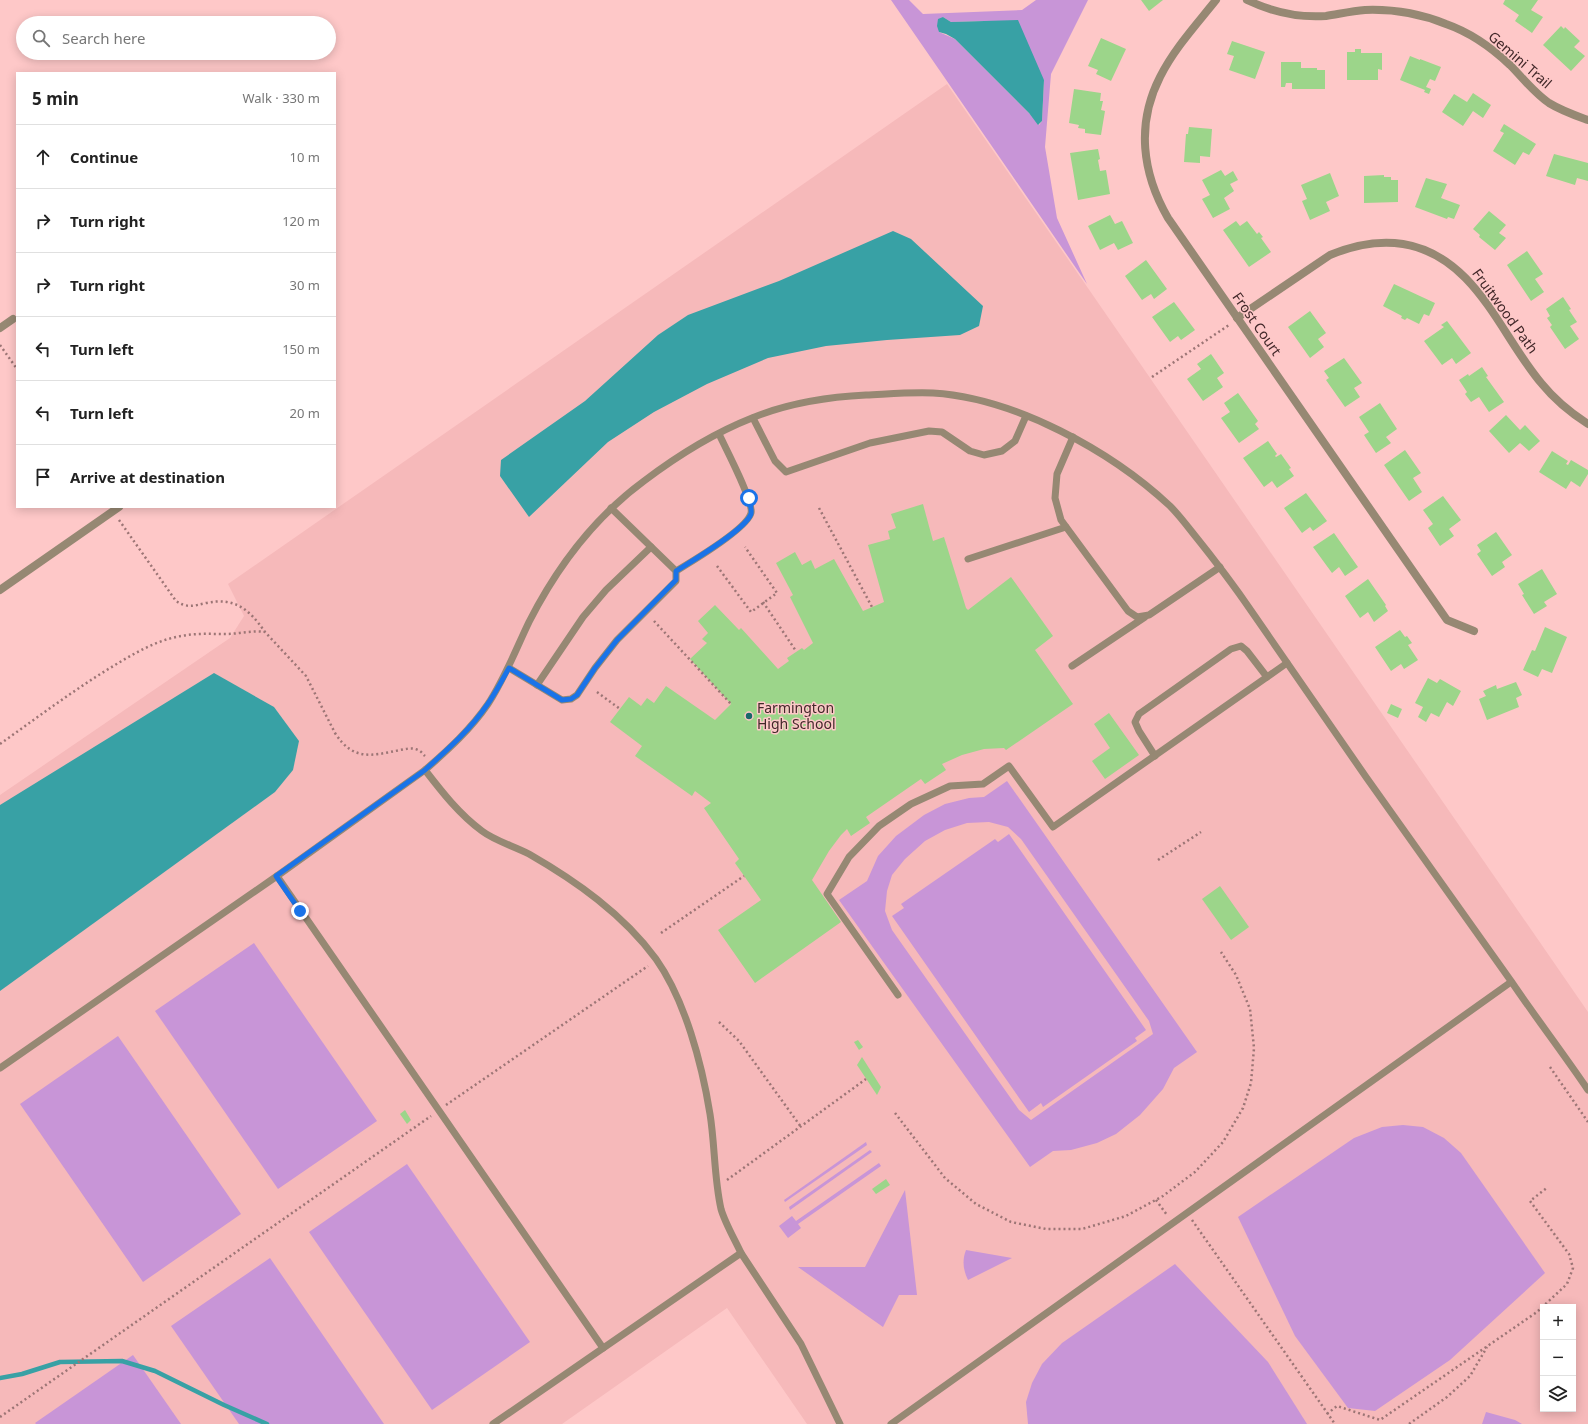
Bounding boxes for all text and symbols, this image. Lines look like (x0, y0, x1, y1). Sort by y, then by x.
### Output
search box (16, 16, 336, 60)
icon: search (30, 27, 52, 49)
street label: Gemini Trail (1485, 27, 1556, 92)
text: Search here (62, 28, 145, 48)
text: 5 min (32, 87, 79, 110)
text: Walk · 330 m (242, 89, 320, 107)
icon: ahead (32, 146, 54, 168)
text: Continue (70, 147, 138, 167)
text: 10 m (290, 148, 320, 166)
icon: right (32, 210, 54, 232)
text: Turn right (70, 211, 145, 231)
text: 120 m (282, 212, 320, 230)
street label: Fruitwood Path (1468, 264, 1543, 357)
icon: right (32, 274, 54, 296)
text: Turn right (70, 275, 145, 295)
text: 30 m (290, 276, 320, 294)
street label: Frost Court (1229, 288, 1286, 359)
icon: left (32, 338, 54, 360)
text: Turn left (70, 339, 134, 359)
text: 150 m (282, 340, 320, 358)
icon: left (32, 402, 54, 424)
text: Turn left (70, 403, 134, 423)
text: 20 m (290, 404, 320, 422)
icon: arrive (32, 466, 54, 488)
text: Arrive at destination (70, 467, 225, 487)
route start (740, 489, 758, 507)
place label: Farmington High School (757, 698, 836, 733)
marker: Farmington High School (744, 711, 754, 721)
route end (291, 902, 309, 920)
map controls (1540, 1304, 1576, 1412)
button: + (1540, 1304, 1576, 1340)
button: − (1540, 1340, 1576, 1376)
button: layers (1540, 1376, 1576, 1412)

